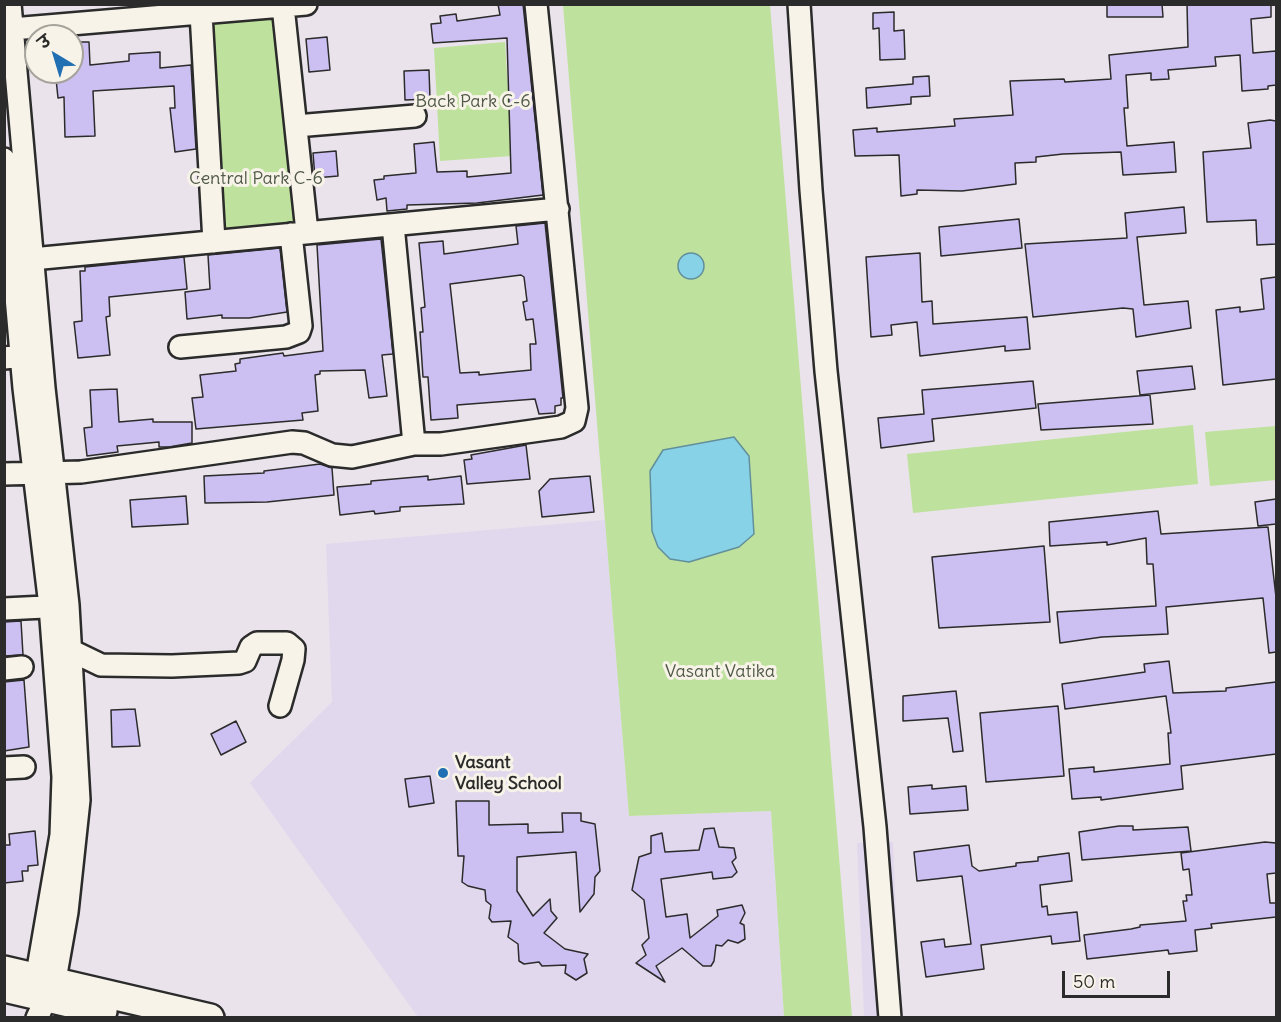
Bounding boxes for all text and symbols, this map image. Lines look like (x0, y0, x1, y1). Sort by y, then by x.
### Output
north arrow (24, 24, 84, 84)
text: उ (34, 30, 55, 53)
park label: Back Park C-6 (415, 91, 531, 113)
park label: Central Park C-6 (189, 168, 323, 190)
park label: Vasant Vatika (665, 661, 775, 683)
place label: Vasant Valley School (455, 752, 562, 795)
marker: Vasant Valley School (436, 766, 450, 780)
scale bar (1065, 959, 1173, 997)
text: 50 m (1073, 970, 1115, 993)

